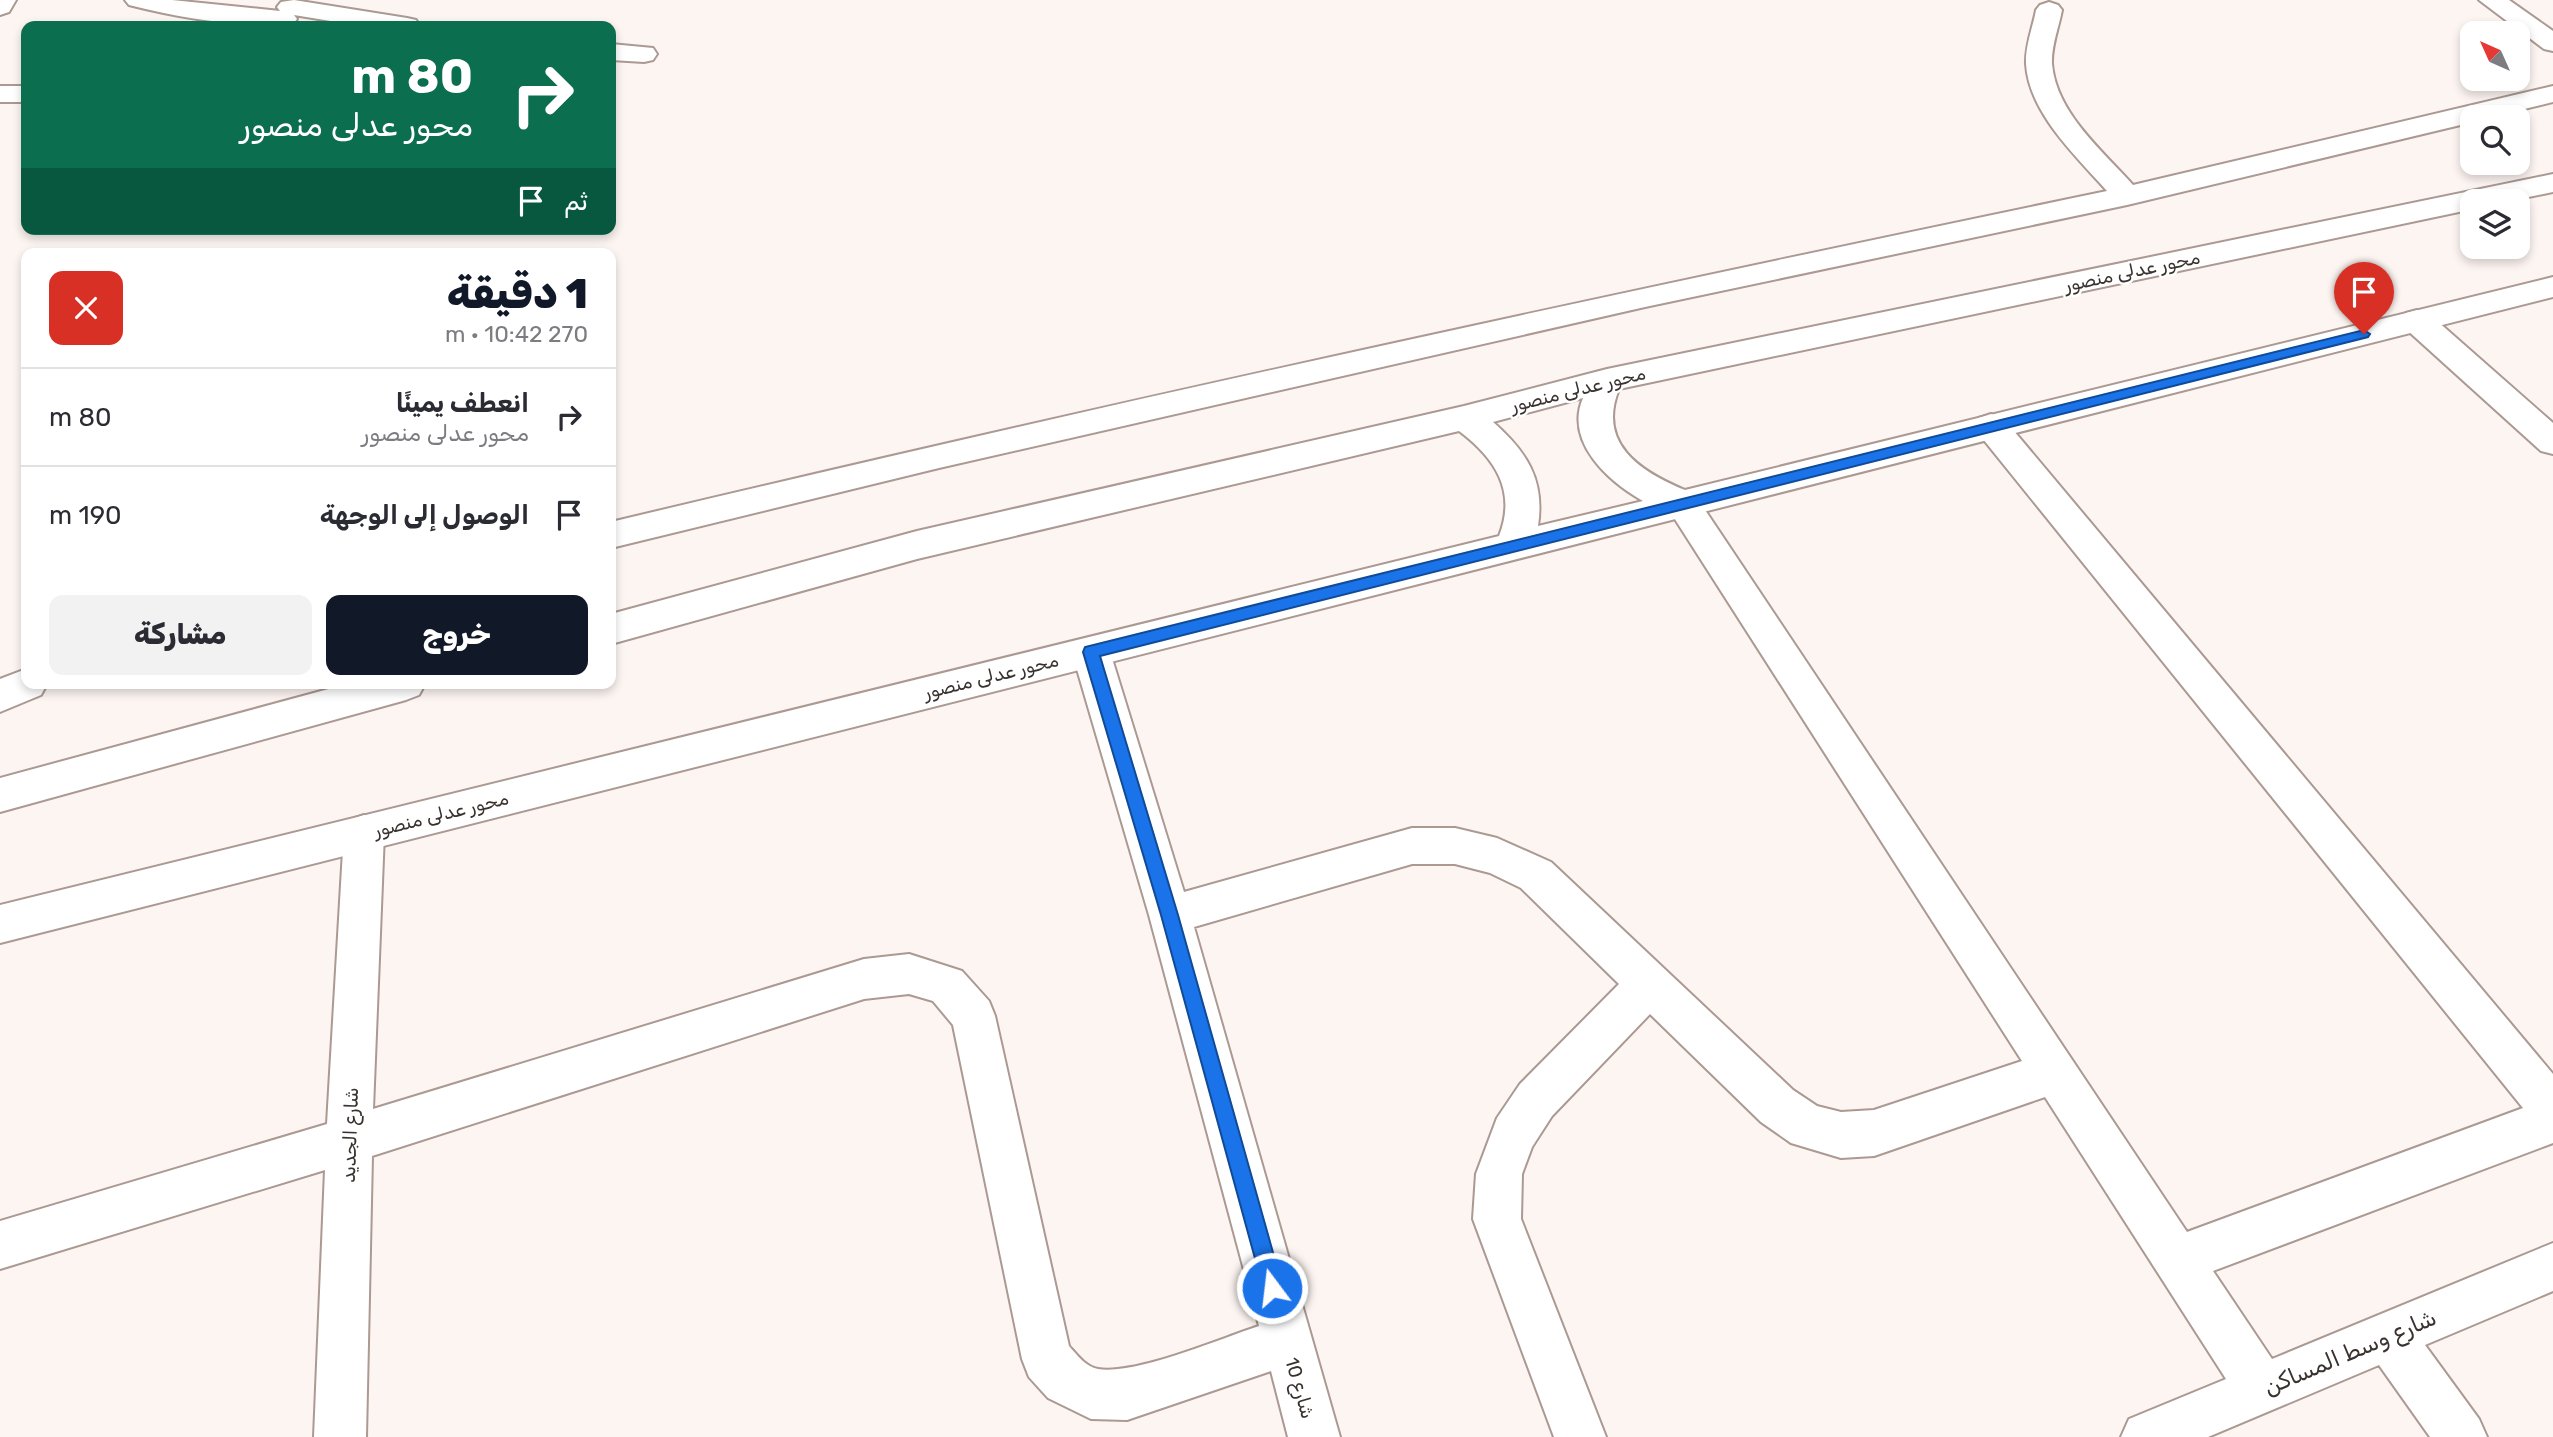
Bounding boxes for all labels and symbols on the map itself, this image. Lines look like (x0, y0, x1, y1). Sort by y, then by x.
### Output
north arrow (2460, 21, 2530, 91)
street label: محور عدلى منصور (2061, 245, 2202, 297)
pin (2334, 262, 2394, 334)
street label: محور عدلى منصور (1507, 361, 1648, 417)
street label: محور عدلى منصور (920, 648, 1061, 704)
street label: محور عدلى منصور (370, 786, 511, 842)
street label: شارع الجديد (337, 1087, 365, 1183)
position arrow (1235, 1251, 1309, 1325)
street label: شارع وسط المساكن (2259, 1303, 2441, 1403)
street label: شارع 10 (1278, 1355, 1320, 1422)

